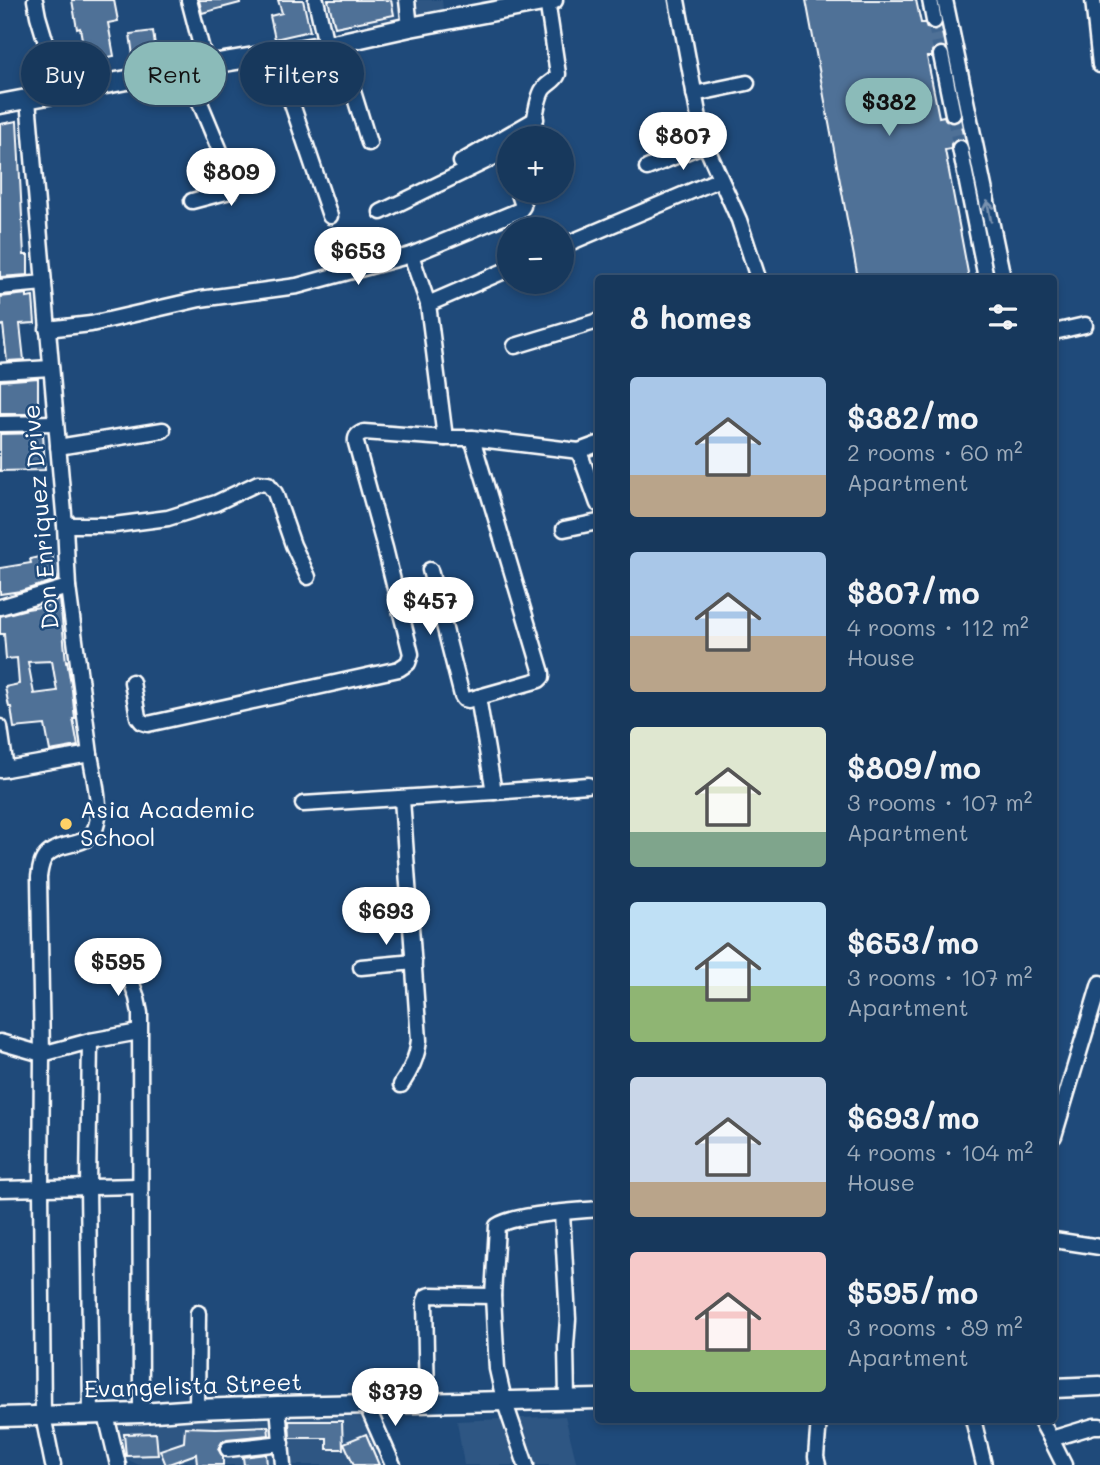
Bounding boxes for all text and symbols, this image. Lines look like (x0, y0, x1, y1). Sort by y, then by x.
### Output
chip: Buy (21, 42, 110, 105)
chip: Rent (124, 42, 226, 105)
chip: Filters (240, 42, 364, 105)
pin: $382 (848, 78, 930, 138)
text: $382 (861, 86, 917, 116)
pin: $807 (642, 113, 724, 172)
text: $807 (655, 120, 711, 150)
map controls (497, 126, 574, 294)
button: + (497, 126, 574, 203)
pin: $809 (190, 148, 272, 208)
text: $809 (202, 156, 260, 186)
one-way arrow (982, 200, 996, 223)
button: − (497, 217, 574, 294)
pin: $653 (317, 228, 399, 287)
text: $653 (330, 235, 386, 265)
text: 8 homes (630, 297, 752, 337)
icon: filters (984, 298, 1022, 336)
text: $382/mo (847, 397, 978, 437)
street label: Don Enriquez Drive (14, 403, 65, 631)
icon: home (686, 405, 770, 489)
text: 2 rooms · 60 m² (847, 437, 1023, 467)
text: Apartment (847, 467, 969, 497)
text: $807/mo (847, 572, 980, 612)
pin: $457 (389, 578, 471, 637)
icon: home (686, 580, 770, 664)
text: $457 (402, 585, 458, 615)
text: 4 rooms · 112 m² (847, 612, 1029, 642)
text: House (847, 642, 915, 672)
text: $809/mo (847, 747, 981, 787)
icon: home (686, 755, 770, 839)
text: 3 rooms · 107 m² (847, 787, 1033, 817)
place label: Asia Academic School (80, 793, 255, 852)
marker: Asia Academic School (58, 816, 74, 832)
text: Apartment (847, 817, 969, 847)
pin: $693 (345, 888, 427, 947)
text: $693 (358, 895, 414, 925)
text: $653/mo (847, 922, 979, 962)
icon: home (686, 930, 770, 1014)
pin: $595 (77, 939, 159, 998)
text: $595 (91, 946, 145, 976)
text: 3 rooms · 107 m² (847, 962, 1033, 992)
text: Apartment (847, 992, 969, 1022)
text: $693/mo (847, 1097, 979, 1137)
icon: home (686, 1105, 770, 1189)
text: 4 rooms · 104 m² (847, 1137, 1033, 1167)
text: House (847, 1167, 915, 1197)
text: $595/mo (847, 1272, 978, 1312)
icon: home (686, 1280, 770, 1364)
text: 3 rooms · 89 m² (847, 1312, 1023, 1342)
text: Apartment (847, 1342, 969, 1372)
street label: Evangelista Street (83, 1365, 302, 1404)
pin: $379 (354, 1368, 436, 1428)
text: $379 (368, 1376, 422, 1406)

